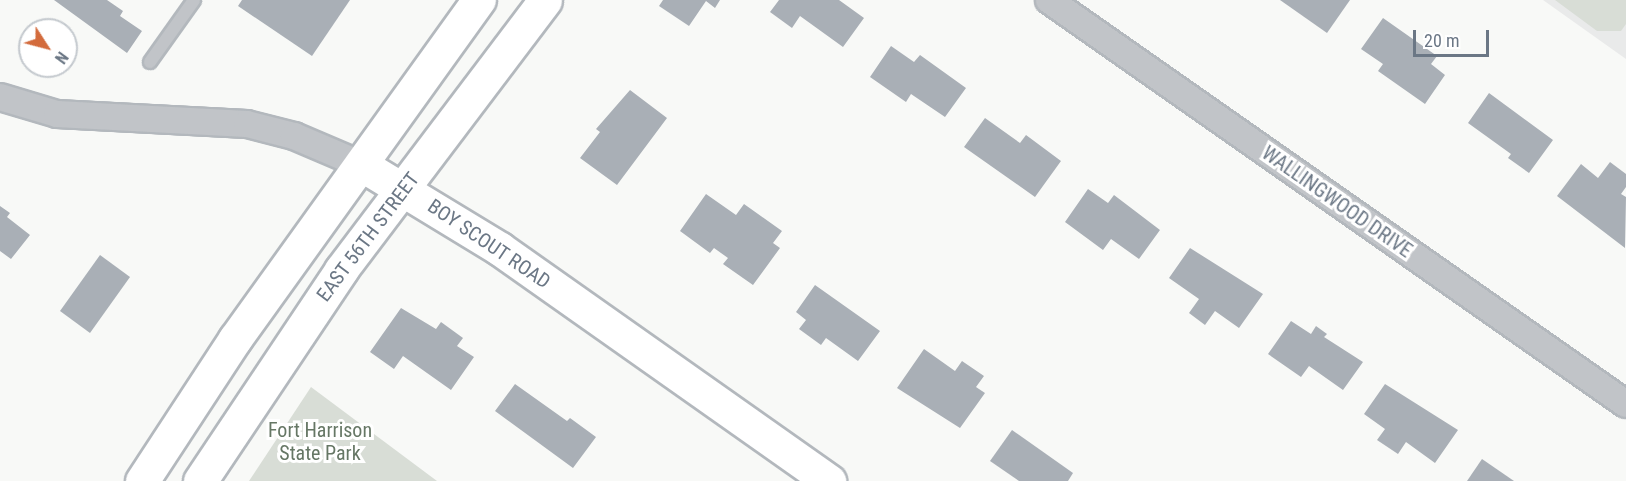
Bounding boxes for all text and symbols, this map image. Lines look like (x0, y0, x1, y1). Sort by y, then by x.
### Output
north arrow (18, 18, 78, 78)
scale bar (1416, 18, 1492, 56)
text: 20 m (1424, 30, 1459, 51)
text: N (51, 48, 72, 67)
street label: WALLINGWOOD DRIVE (1257, 141, 1417, 263)
street label: EAST 56TH STREET (312, 168, 424, 306)
street label: BOY SCOUT ROAD (423, 194, 555, 294)
park label: Fort Harrison State Park (268, 419, 372, 466)

